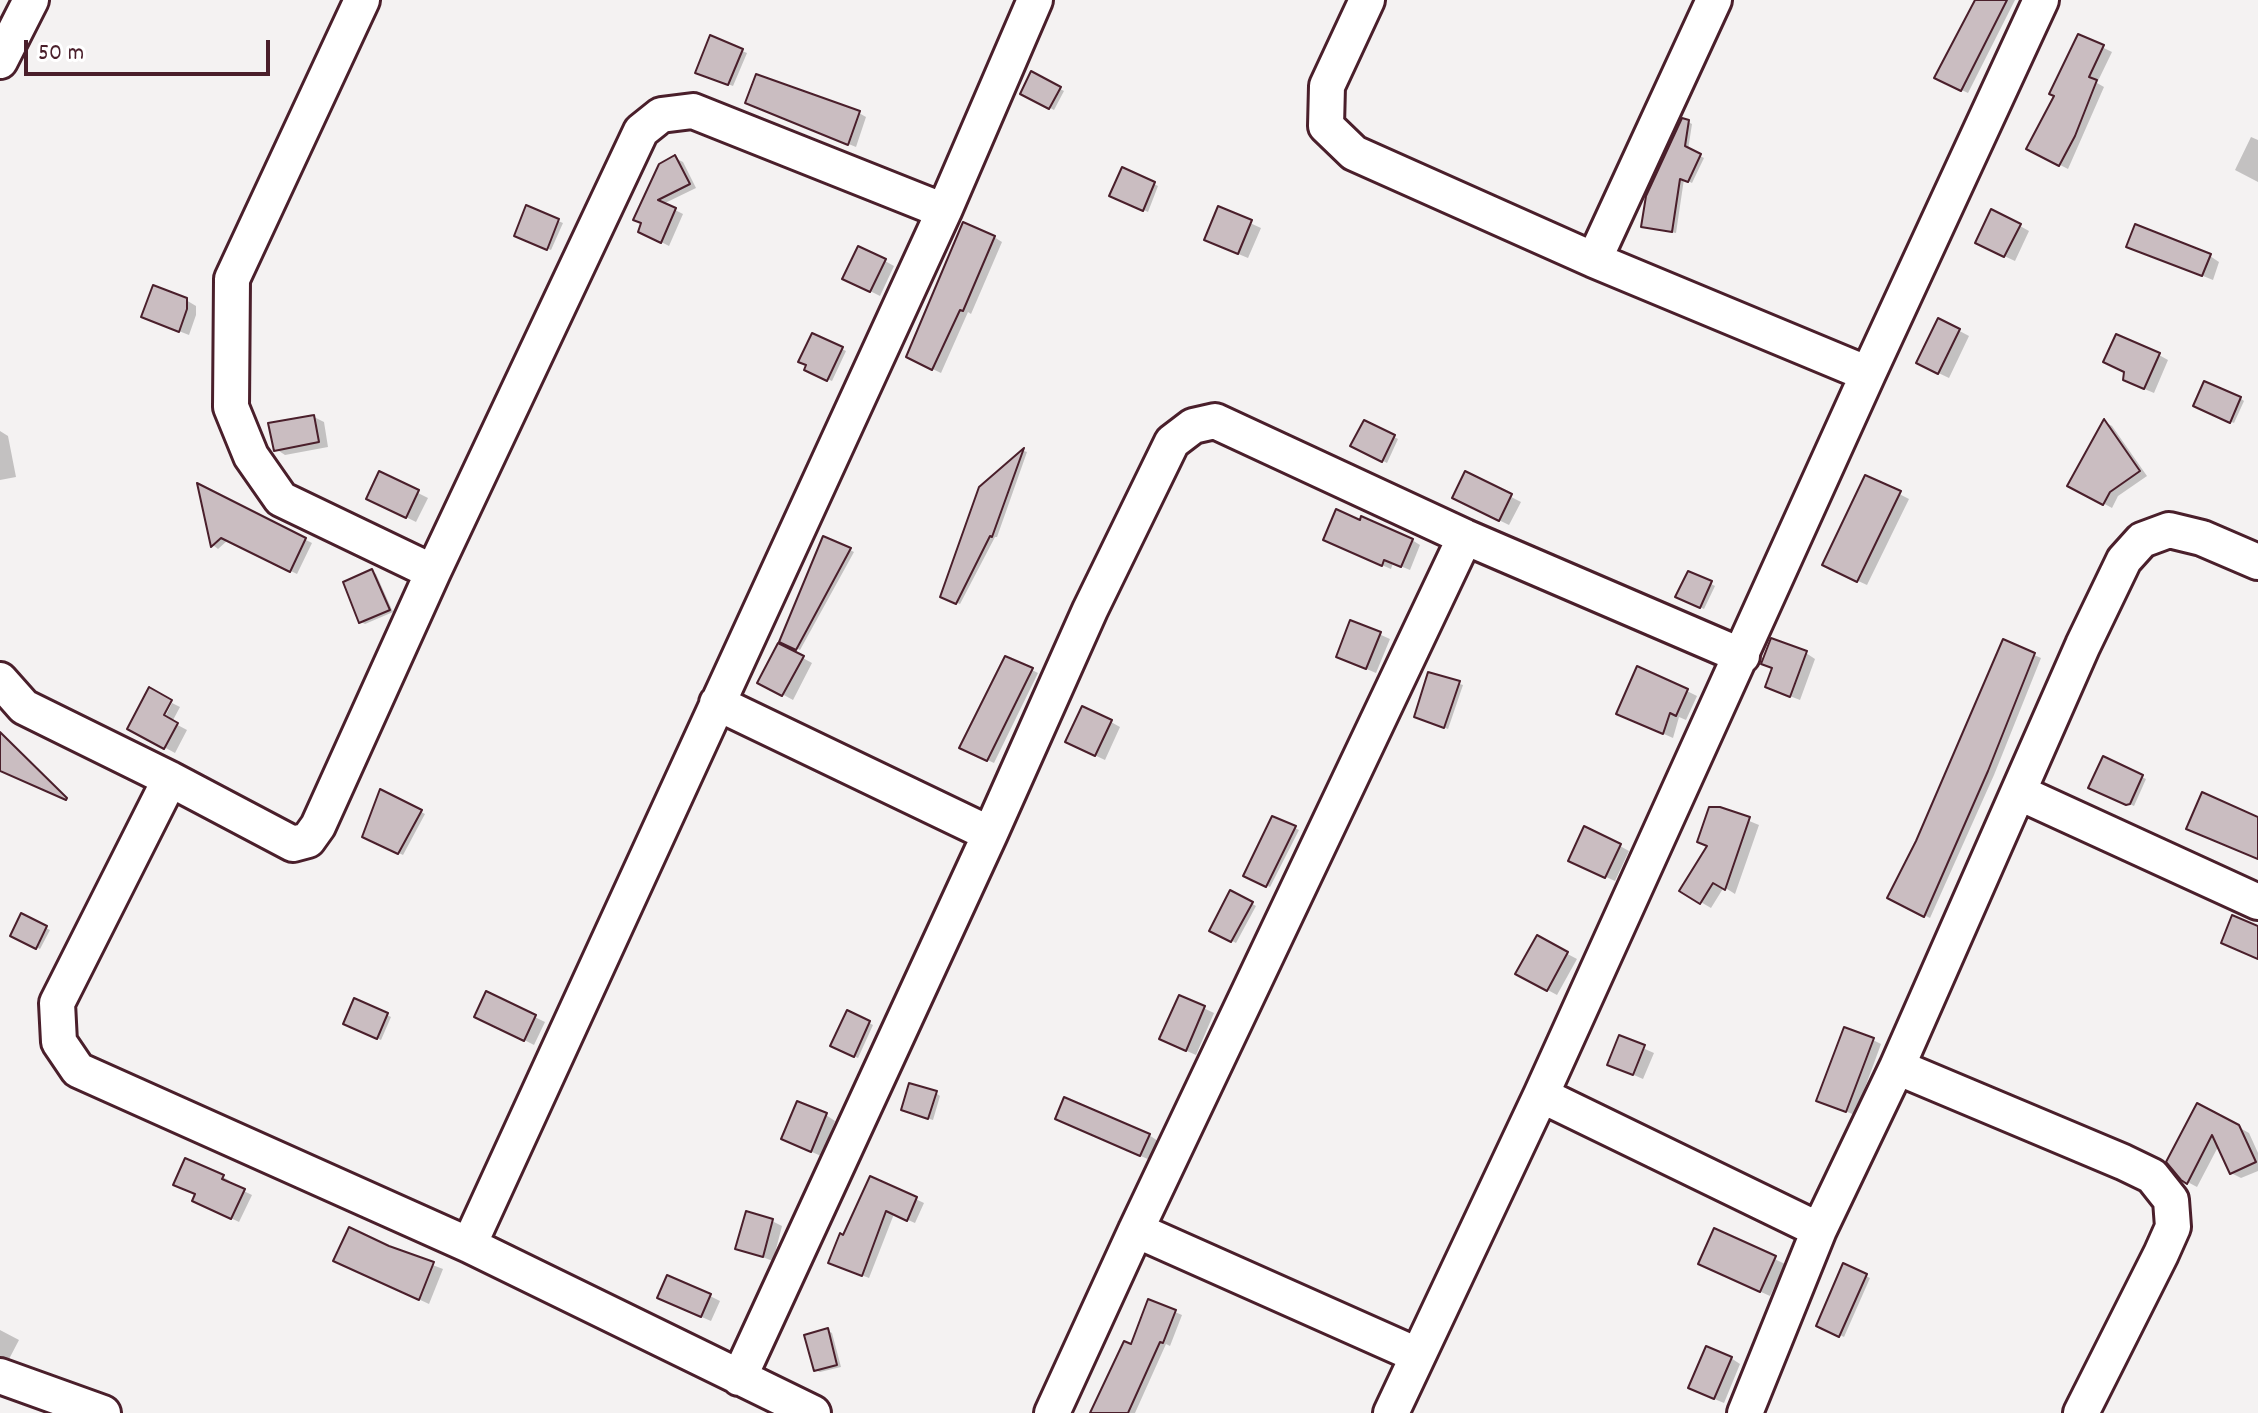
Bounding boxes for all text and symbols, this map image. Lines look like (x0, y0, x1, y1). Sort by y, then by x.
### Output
scale bar (28, 24, 274, 74)
text: 50 m (38, 37, 84, 71)

